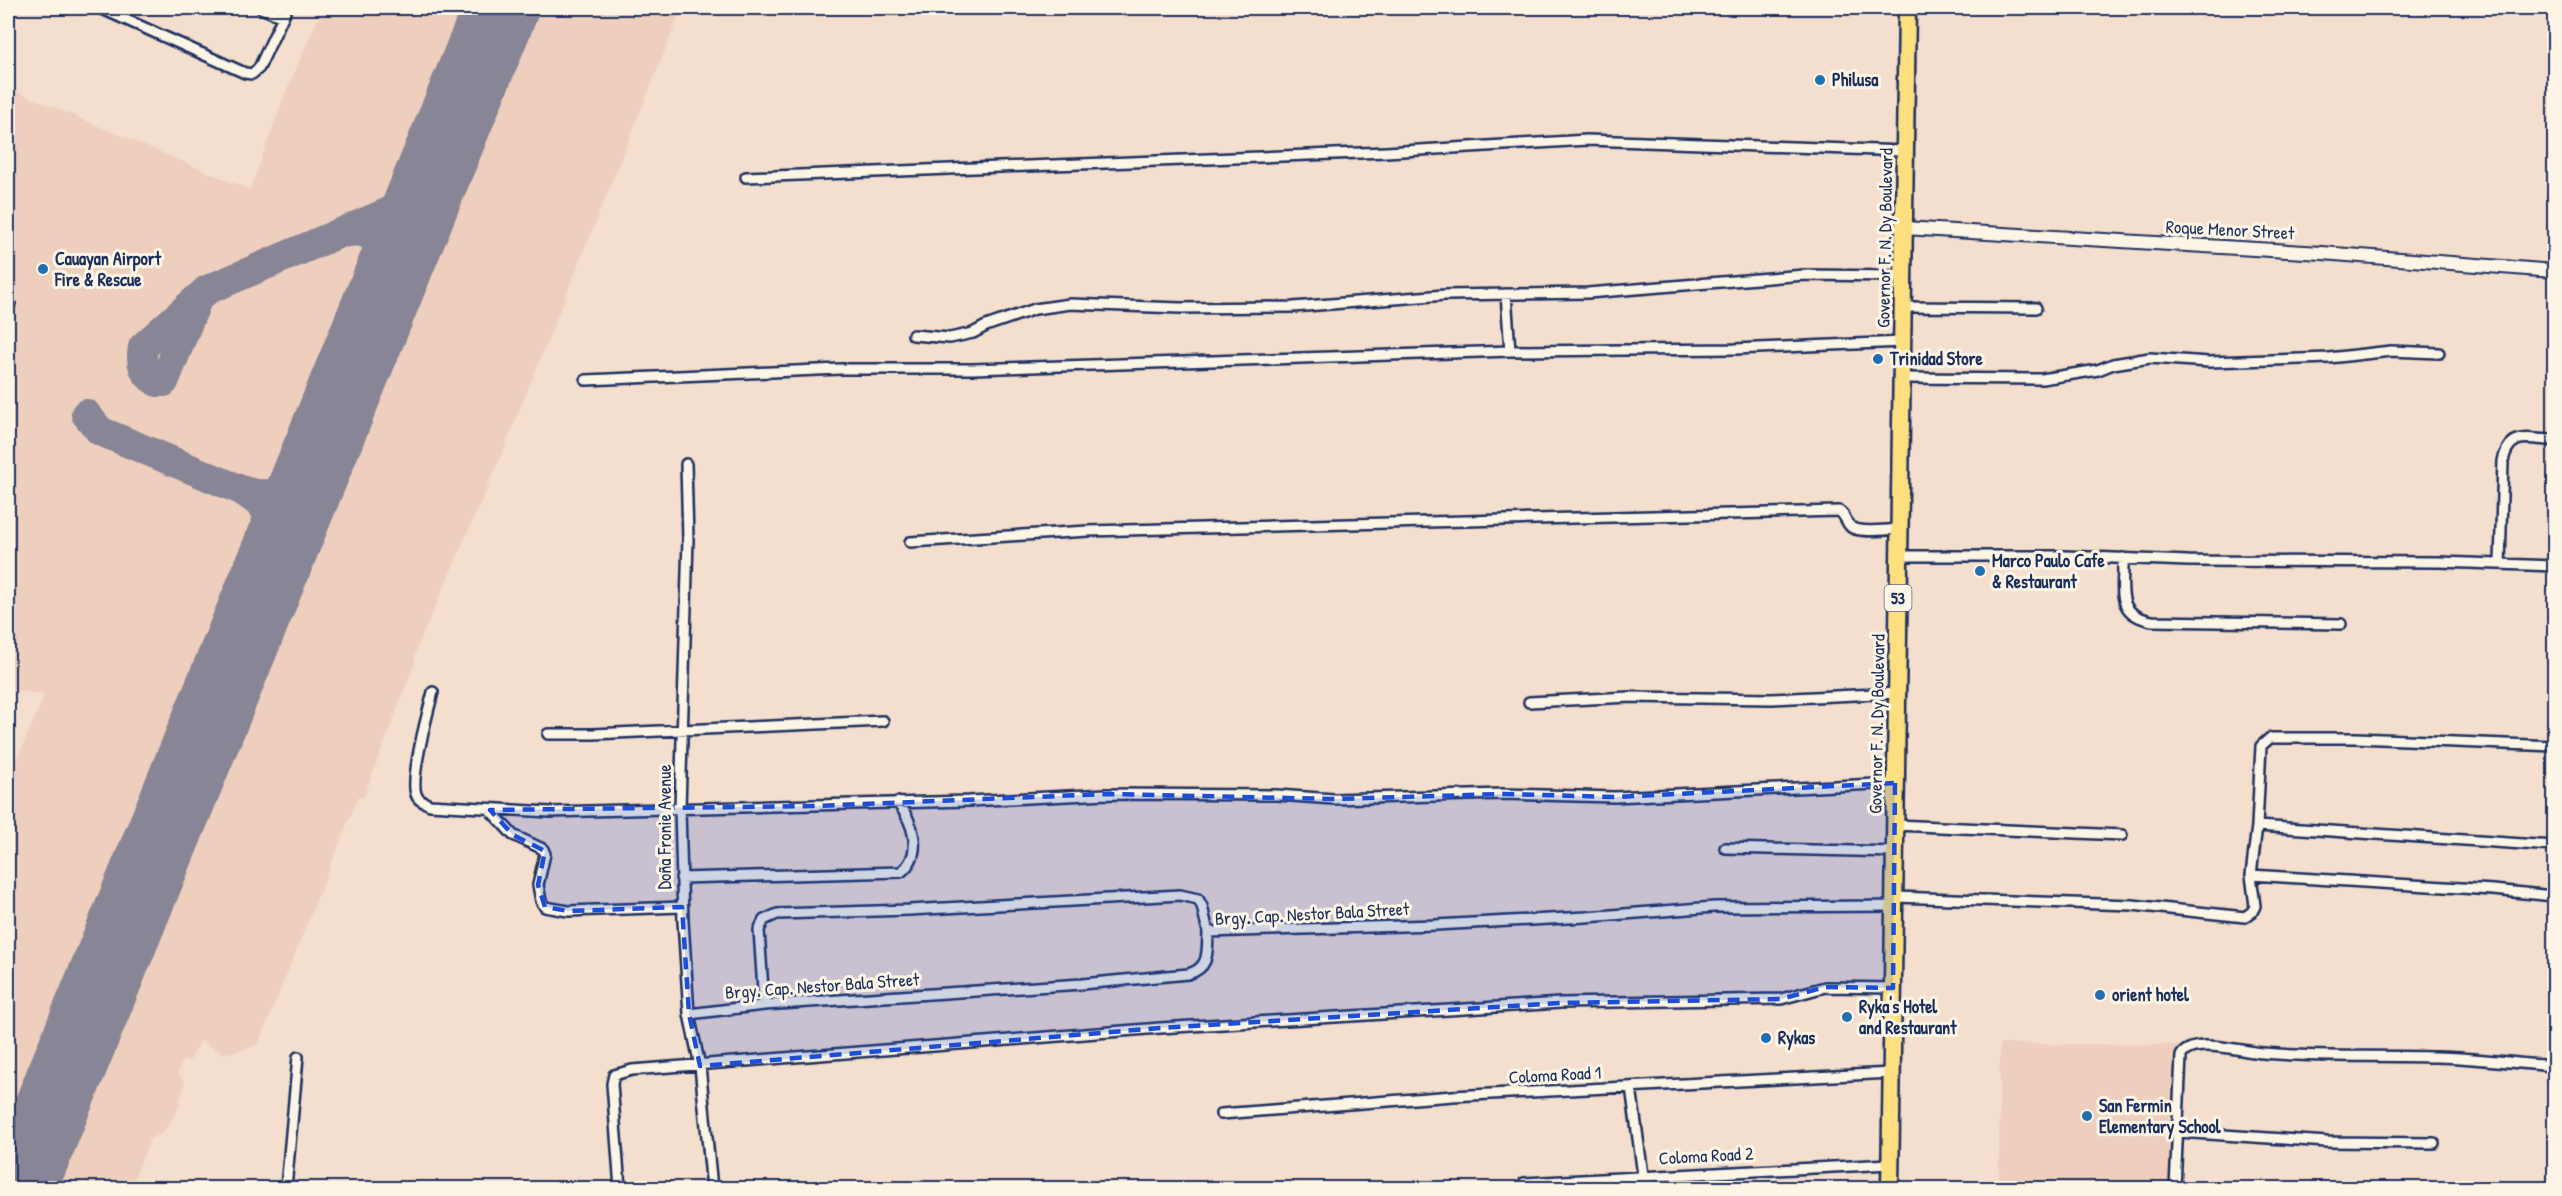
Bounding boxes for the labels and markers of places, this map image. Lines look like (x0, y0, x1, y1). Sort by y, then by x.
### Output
place label: Philusa (1832, 67, 1879, 92)
marker: Philusa (1813, 73, 1827, 87)
place label: Cauayan Airport Fire & Rescue (54, 246, 162, 292)
marker: Cauayan Airport Fire & Rescue (36, 262, 50, 276)
place label: Trinidad Store (1889, 346, 1983, 371)
marker: Trinidad Store (1871, 352, 1885, 366)
place label: Marco Paulo Cafe & Restaurant (1992, 548, 2106, 594)
marker: Marco Paulo Cafe & Restaurant (1973, 564, 1987, 578)
place label: orient hotel (2112, 982, 2190, 1007)
marker: orient hotel (2093, 988, 2107, 1002)
place label: Ryka's Hotel and Restaurant (1859, 994, 1957, 1040)
marker: Ryka's Hotel and Restaurant (1840, 1010, 1854, 1024)
place label: Rykas (1778, 1025, 1815, 1051)
marker: Rykas (1759, 1031, 1773, 1045)
place label: San Fermin Elementary School (2099, 1093, 2222, 1140)
marker: San Fermin Elementary School (2080, 1109, 2094, 1123)

